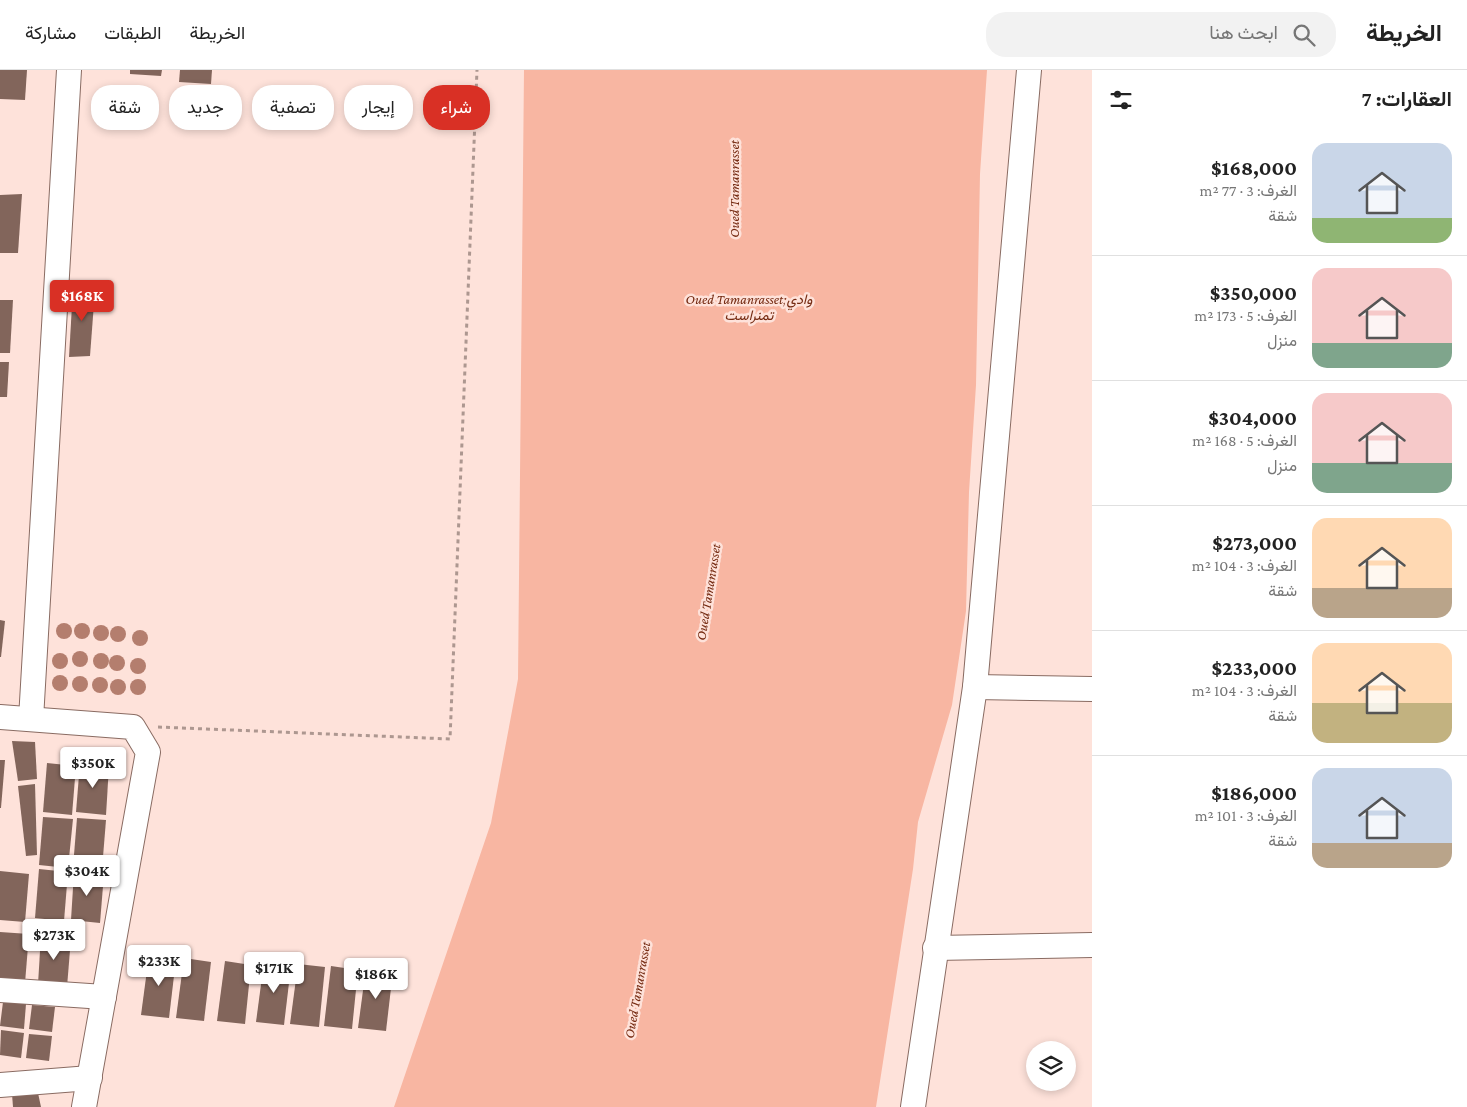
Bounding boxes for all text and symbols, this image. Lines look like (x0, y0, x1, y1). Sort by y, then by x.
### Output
search box (986, 12, 1336, 57)
text: الخريطة (1366, 19, 1442, 46)
icon: search (1290, 21, 1318, 49)
text: ابحث هنا (1209, 22, 1278, 43)
text: مشاركة (25, 23, 76, 43)
text: الطبقات (104, 23, 161, 43)
text: الخريطة (189, 23, 245, 43)
chip: شقة (91, 85, 159, 130)
chip: جديد (169, 85, 242, 130)
chip: تصفية (252, 85, 334, 130)
chip: إيجار (344, 85, 413, 130)
chip: شراء (423, 85, 490, 130)
icon: filters (1107, 86, 1135, 114)
text: العقارات: 7 (1362, 87, 1452, 111)
water label: Oued Tamanrasset (726, 139, 742, 238)
text: $168,000 (1211, 156, 1297, 180)
icon: home (1352, 163, 1412, 223)
text: الغرف: 3 · 77 m² (1200, 182, 1297, 199)
text: شقة (1268, 207, 1297, 224)
pin: $168K (47, 280, 117, 322)
text: $350,000 (1210, 281, 1297, 305)
text: $168K (61, 287, 103, 304)
icon: home (1352, 288, 1412, 348)
water label: Oued Tamanrasset;وادي تمنراست (686, 291, 813, 324)
text: الغرف: 5 · 173 m² (1194, 307, 1297, 324)
text: منزل (1267, 332, 1297, 349)
text: $304,000 (1208, 406, 1297, 430)
icon: home (1352, 413, 1412, 473)
text: الغرف: 5 · 168 m² (1192, 432, 1297, 449)
text: منزل (1267, 457, 1297, 474)
text: $273,000 (1212, 531, 1297, 555)
icon: home (1352, 538, 1412, 598)
water label: Oued Tamanrasset (692, 542, 724, 641)
text: الغرف: 3 · 104 m² (1192, 557, 1297, 574)
text: شقة (1268, 582, 1297, 599)
text: $233,000 (1212, 656, 1297, 680)
icon: home (1352, 663, 1412, 723)
text: الغرف: 3 · 104 m² (1192, 682, 1297, 699)
text: شقة (1268, 707, 1297, 724)
pin: $350K (58, 746, 128, 789)
text: $350K (71, 754, 115, 771)
text: $186,000 (1211, 781, 1297, 805)
icon: home (1352, 788, 1412, 848)
text: الغرف: 3 · 101 m² (1195, 807, 1297, 824)
text: شقة (1268, 832, 1297, 849)
pin: $304K (52, 854, 122, 897)
text: $304K (65, 862, 109, 879)
pin: $273K (19, 918, 89, 961)
text: $273K (33, 926, 75, 943)
water label: Oued Tamanrasset (621, 940, 654, 1039)
pin: $233K (124, 944, 194, 987)
text: $233K (138, 952, 180, 969)
pin: $171K (239, 952, 309, 994)
pin: $186K (341, 958, 411, 1000)
text: $171K (255, 959, 293, 976)
text: $186K (355, 965, 397, 982)
map controls (1026, 1041, 1076, 1091)
button: layers (1026, 1041, 1076, 1091)

